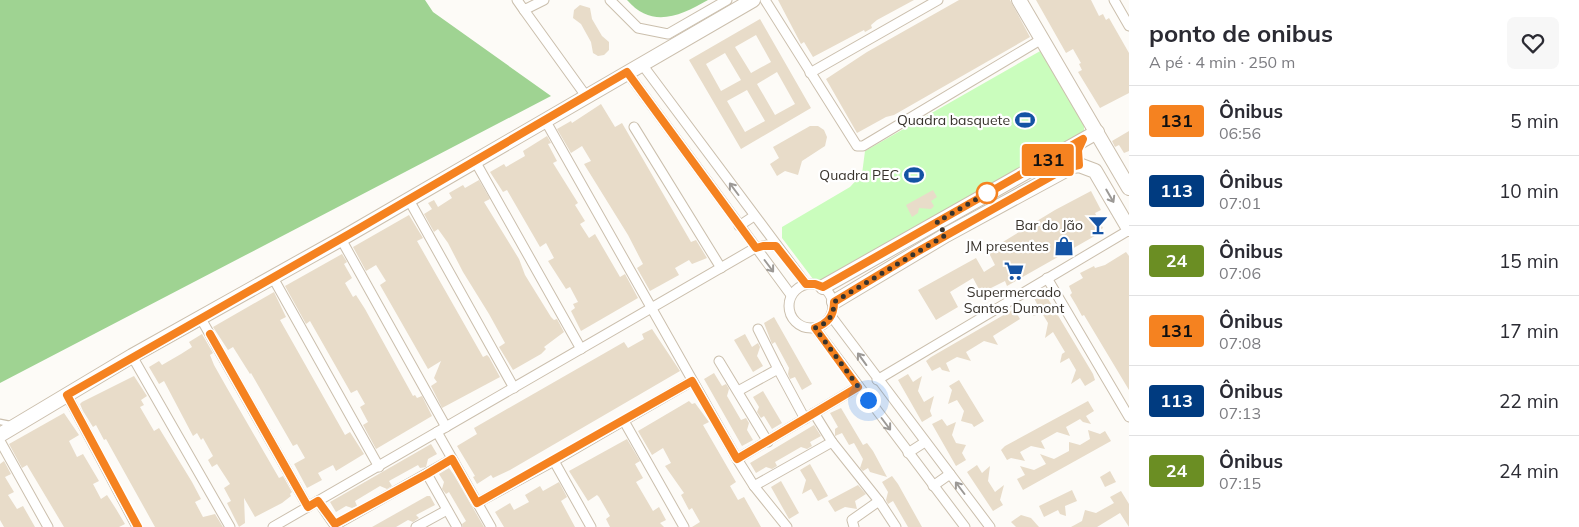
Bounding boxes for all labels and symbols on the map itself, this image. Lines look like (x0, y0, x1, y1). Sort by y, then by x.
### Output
sports icon: Quadra basquete (1014, 109, 1036, 131)
place label: Quadra basquete (897, 111, 1010, 129)
line badge: 131 (1019, 144, 1077, 176)
sports icon: Quadra PEC (903, 164, 925, 186)
place label: Quadra PEC (819, 166, 899, 184)
one-way arrow (729, 182, 739, 196)
unlabelled marker (976, 182, 998, 204)
one-way arrow (1106, 189, 1116, 203)
bar icon: Bar do Jão (1087, 214, 1109, 236)
place label: Bar do Jão (1015, 216, 1083, 234)
shop icon: JM presentes (1053, 235, 1075, 257)
place label: JM presentes (966, 237, 1049, 255)
one-way arrow (764, 260, 775, 273)
supermarket icon: Supermercado Santos Dumont (1003, 260, 1025, 282)
place label: Supermercado Santos Dumont (964, 283, 1064, 317)
one-way arrow (857, 352, 867, 366)
your location (856, 388, 881, 413)
one-way arrow (881, 417, 891, 431)
one-way arrow (955, 482, 966, 495)

